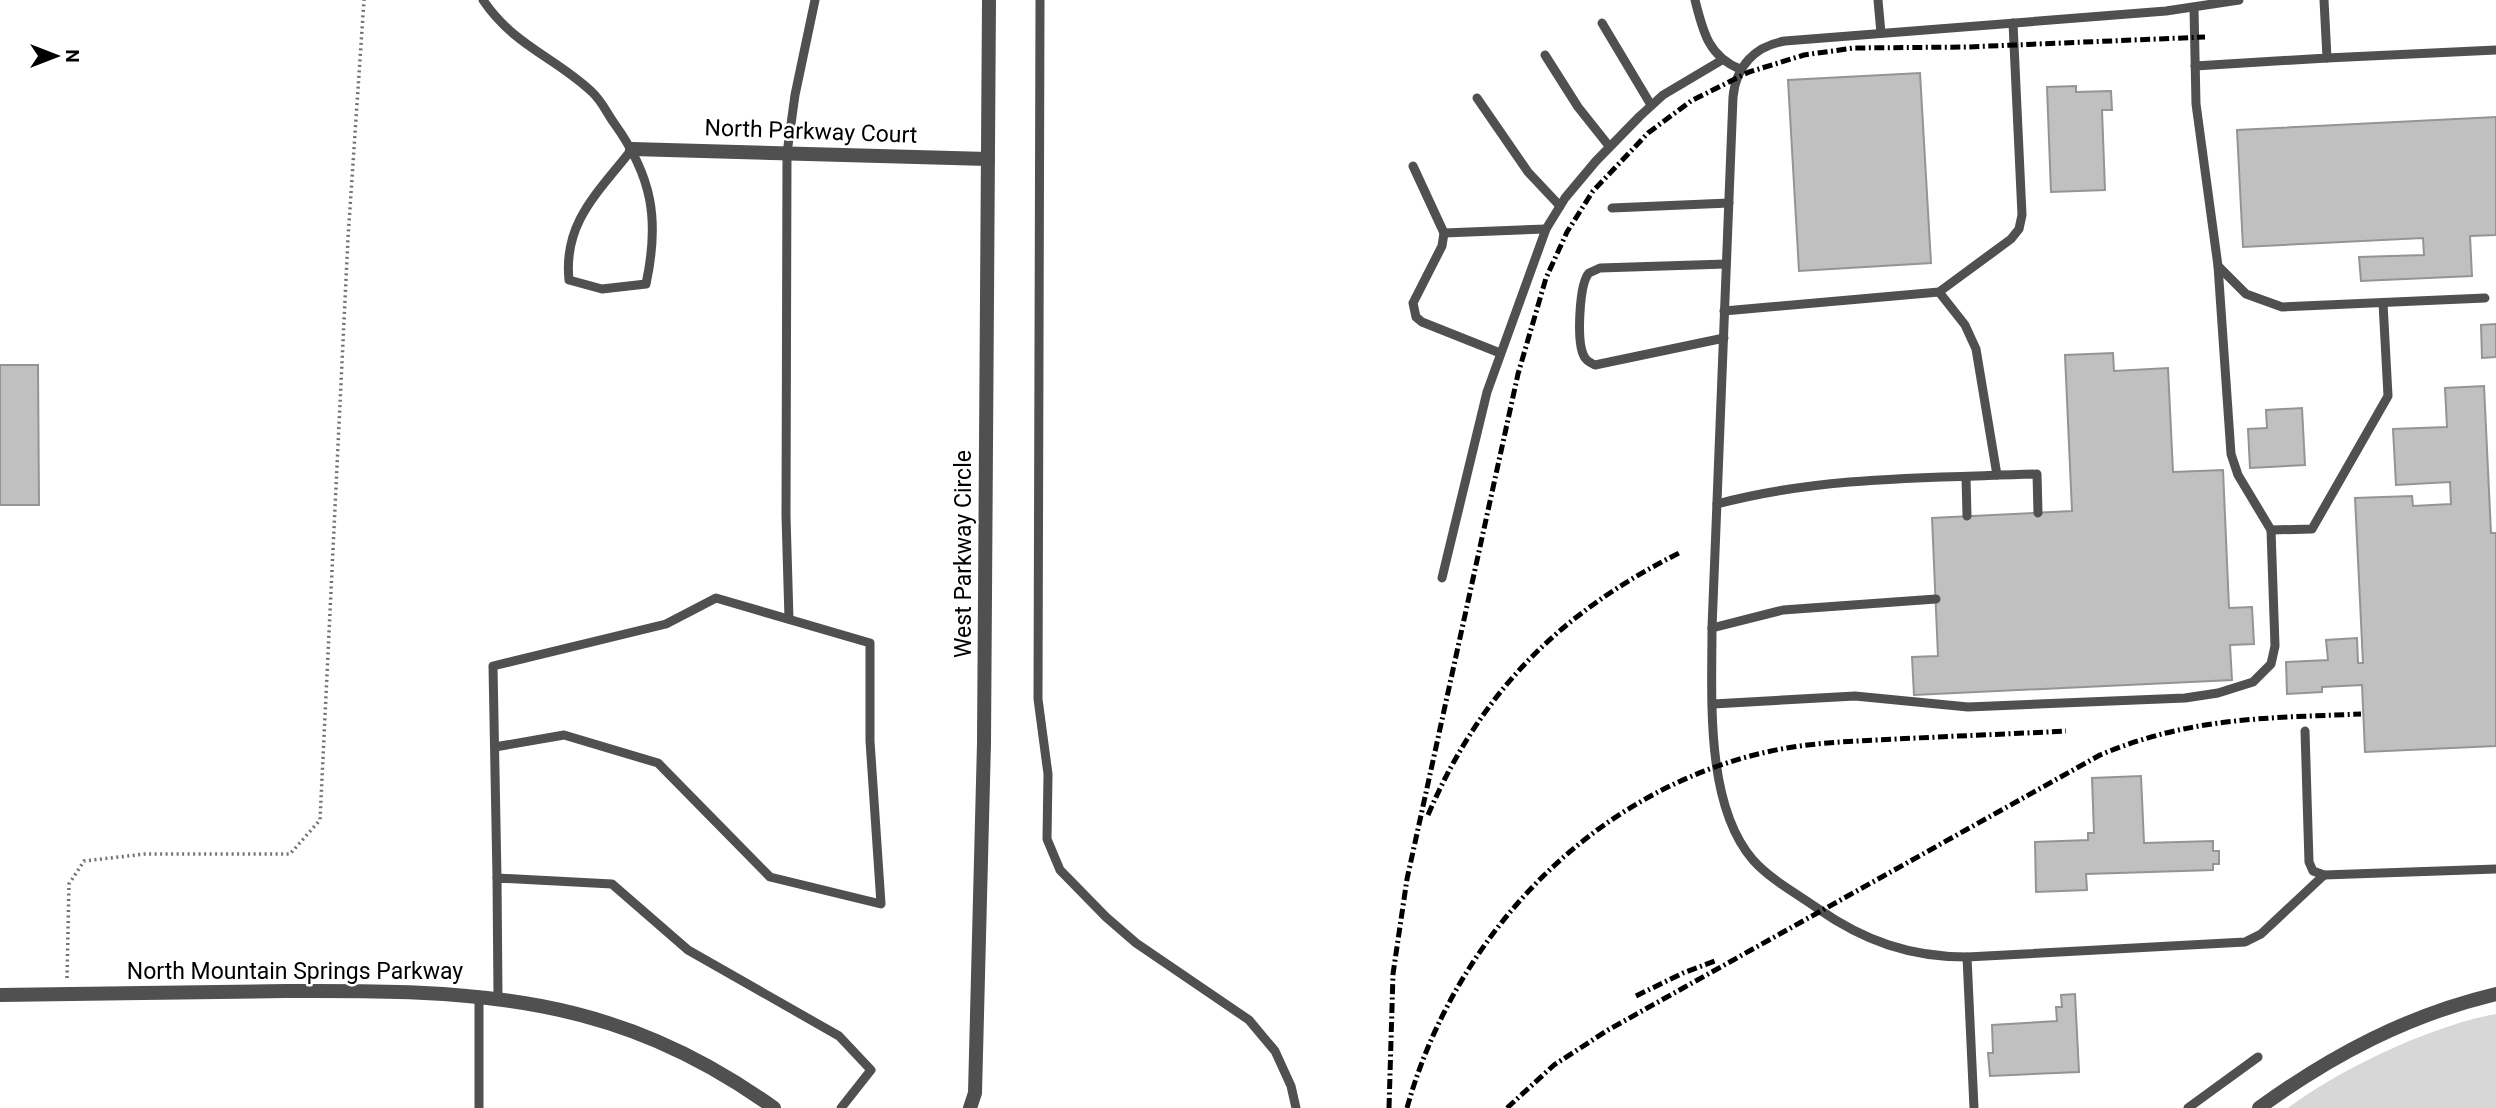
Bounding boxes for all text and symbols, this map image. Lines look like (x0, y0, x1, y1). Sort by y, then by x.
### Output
north arrow (21, 21, 91, 91)
text: N (61, 49, 84, 63)
street label: North Parkway Court (704, 114, 918, 149)
street label: West Parkway Circle (950, 450, 977, 658)
street label: North Mountain Springs Parkway (127, 958, 463, 985)

